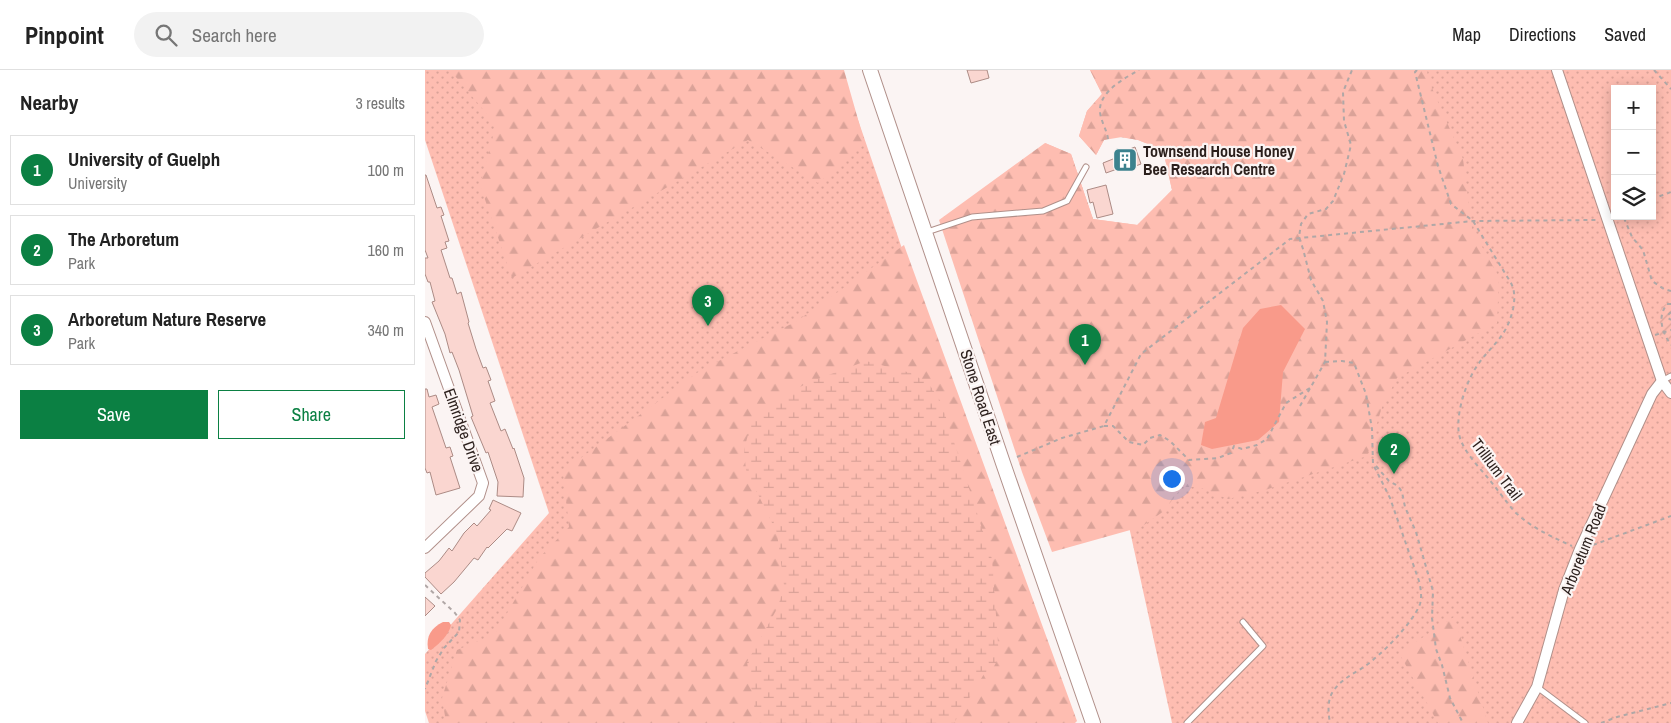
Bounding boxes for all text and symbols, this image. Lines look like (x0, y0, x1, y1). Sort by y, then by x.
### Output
search box (134, 12, 484, 57)
text: Pinpoint (25, 19, 104, 51)
icon: search (152, 21, 180, 49)
text: Search here (192, 22, 277, 48)
text: Map (1452, 22, 1481, 47)
text: Directions (1509, 22, 1576, 47)
text: Saved (1604, 22, 1646, 47)
map controls (1611, 85, 1656, 220)
button: + (1611, 85, 1656, 130)
text: Nearby (20, 88, 78, 117)
text: 3 results (355, 92, 405, 114)
button: − (1611, 130, 1656, 175)
place label: Townsend House Honey Bee Research Centre (1143, 140, 1295, 180)
text: University of Guelph (68, 146, 220, 172)
building icon: Townsend House Honey Bee Research Centre (1112, 147, 1138, 173)
text: 1 (33, 159, 41, 181)
text: 100 m (368, 159, 404, 181)
text: University (68, 172, 127, 194)
button: layers (1611, 175, 1656, 220)
text: The Arboretum (68, 226, 179, 252)
text: 2 (33, 239, 41, 261)
text: 160 m (368, 239, 404, 261)
text: Park (68, 252, 95, 274)
pin: 3 (692, 285, 724, 326)
text: Arboretum Nature Reserve (68, 306, 266, 332)
text: 3 (33, 319, 41, 341)
text: 340 m (368, 319, 404, 341)
pin: 1 (1069, 324, 1101, 365)
text: Park (68, 332, 95, 354)
street label: Stone Road East (955, 346, 1007, 448)
street label: Elmridge Drive (439, 385, 489, 475)
button: Save (20, 390, 208, 439)
button: Share (218, 390, 405, 439)
pin: 2 (1378, 433, 1410, 474)
street label: Trillium Trail (1466, 433, 1528, 505)
your location (1159, 466, 1185, 492)
street label: Arboretum Road (1554, 500, 1611, 599)

